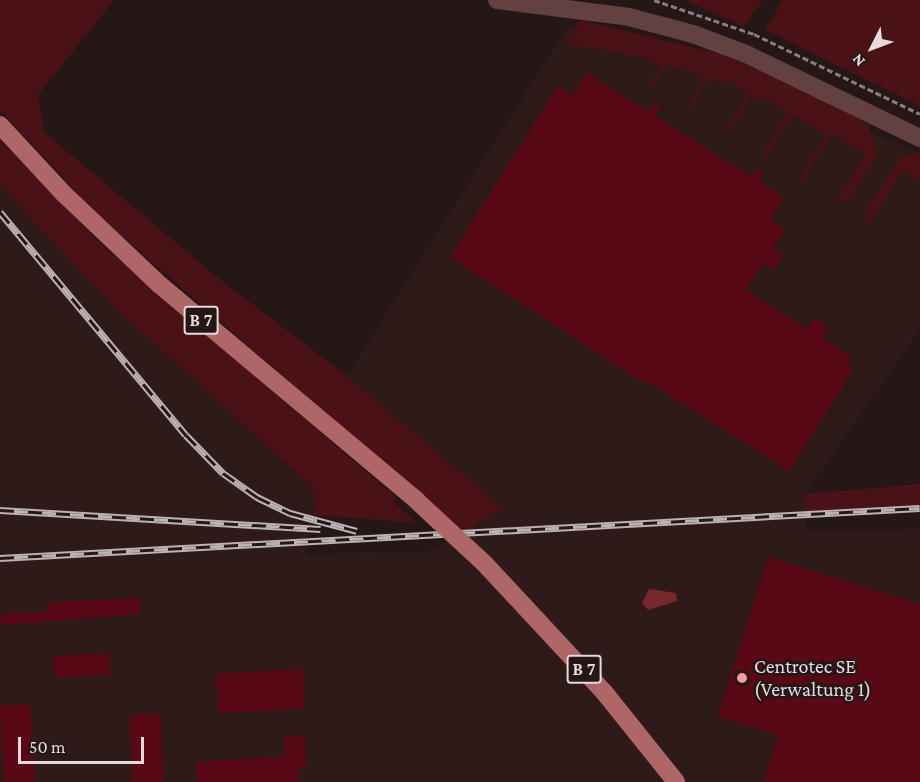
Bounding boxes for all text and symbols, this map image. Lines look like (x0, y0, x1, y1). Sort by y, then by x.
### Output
north arrow (842, 18, 902, 78)
text: N (848, 51, 868, 70)
road number: B 7 (183, 305, 219, 335)
road number: B 7 (566, 654, 602, 684)
place label: Centrotec SE (Verwaltung 1) (754, 654, 871, 701)
marker: Centrotec SE (Verwaltung 1) (735, 671, 749, 685)
scale bar (21, 725, 147, 763)
text: 50 m (29, 737, 66, 757)

